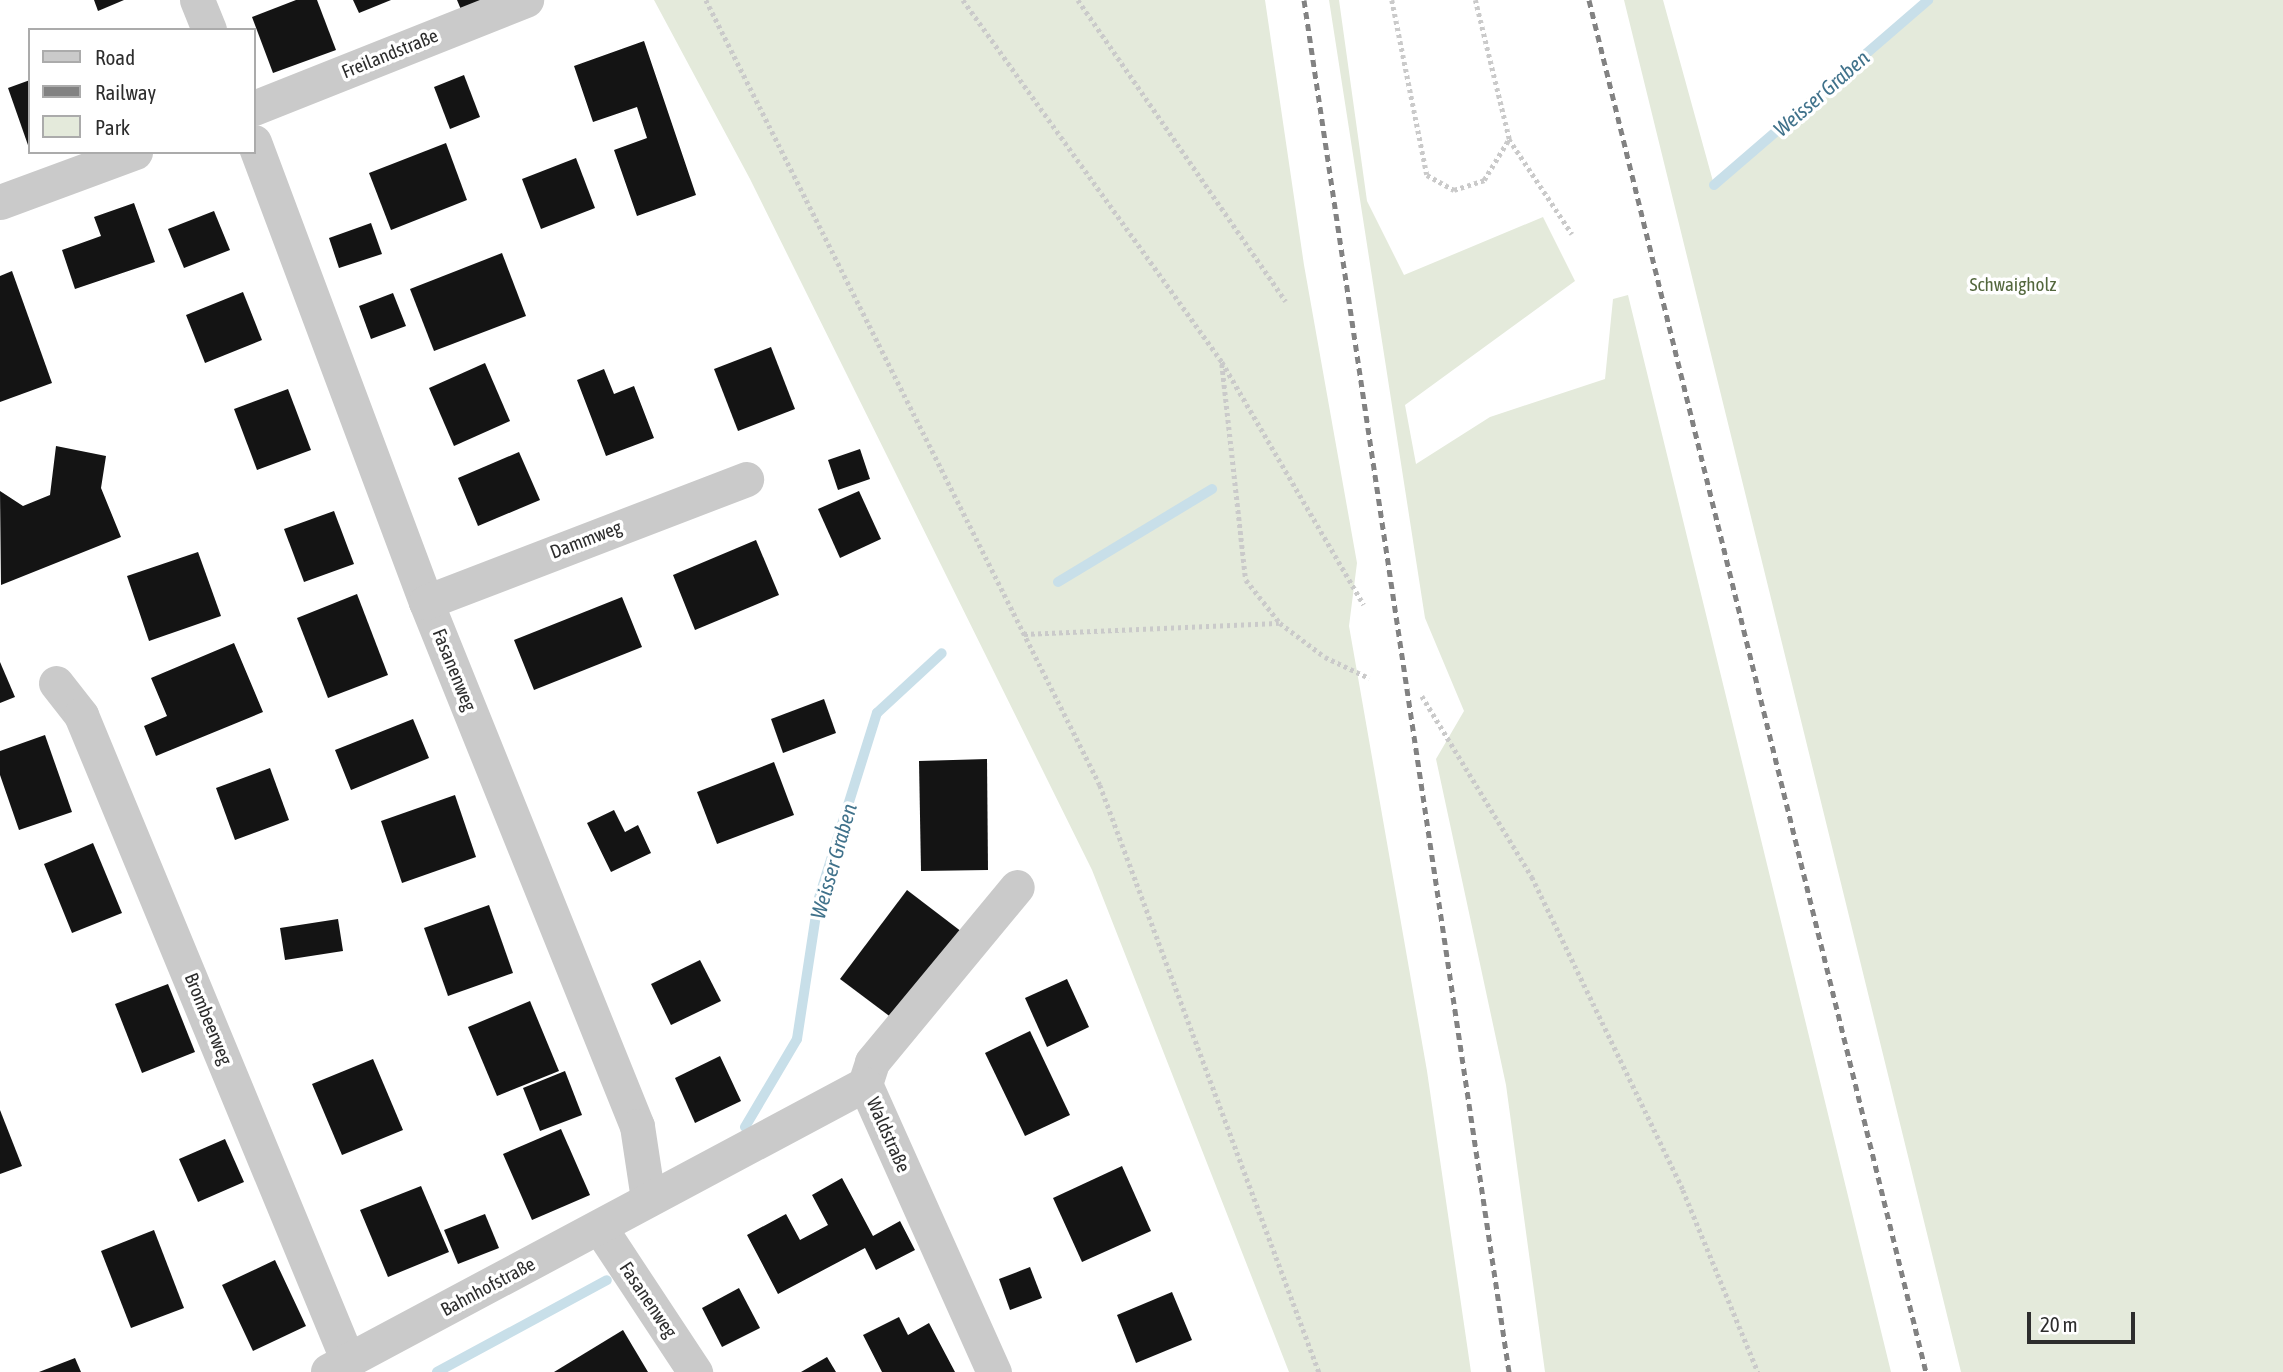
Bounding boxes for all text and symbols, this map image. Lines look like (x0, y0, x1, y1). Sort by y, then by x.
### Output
street label: Freilandstraße (339, 24, 441, 84)
legend (28, 28, 256, 154)
text: Road (95, 45, 135, 69)
water label: Weisser Graben (1768, 45, 1874, 141)
text: Railway (95, 80, 156, 104)
text: Park (95, 115, 130, 139)
park label: Schwaigholz (1970, 274, 2056, 296)
street label: Dammweg (547, 516, 625, 564)
street label: Fasanenweg (427, 626, 481, 714)
water label: Weisser Graben (805, 801, 861, 921)
street label: Brombeerweg (179, 970, 237, 1068)
street label: Waldstraße (861, 1094, 915, 1176)
street label: Bahnhofstraße (437, 1253, 539, 1321)
street label: Fasanenweg (614, 1258, 682, 1342)
scale bar (2031, 1298, 2140, 1342)
text: 20 m (2040, 1312, 2078, 1336)

